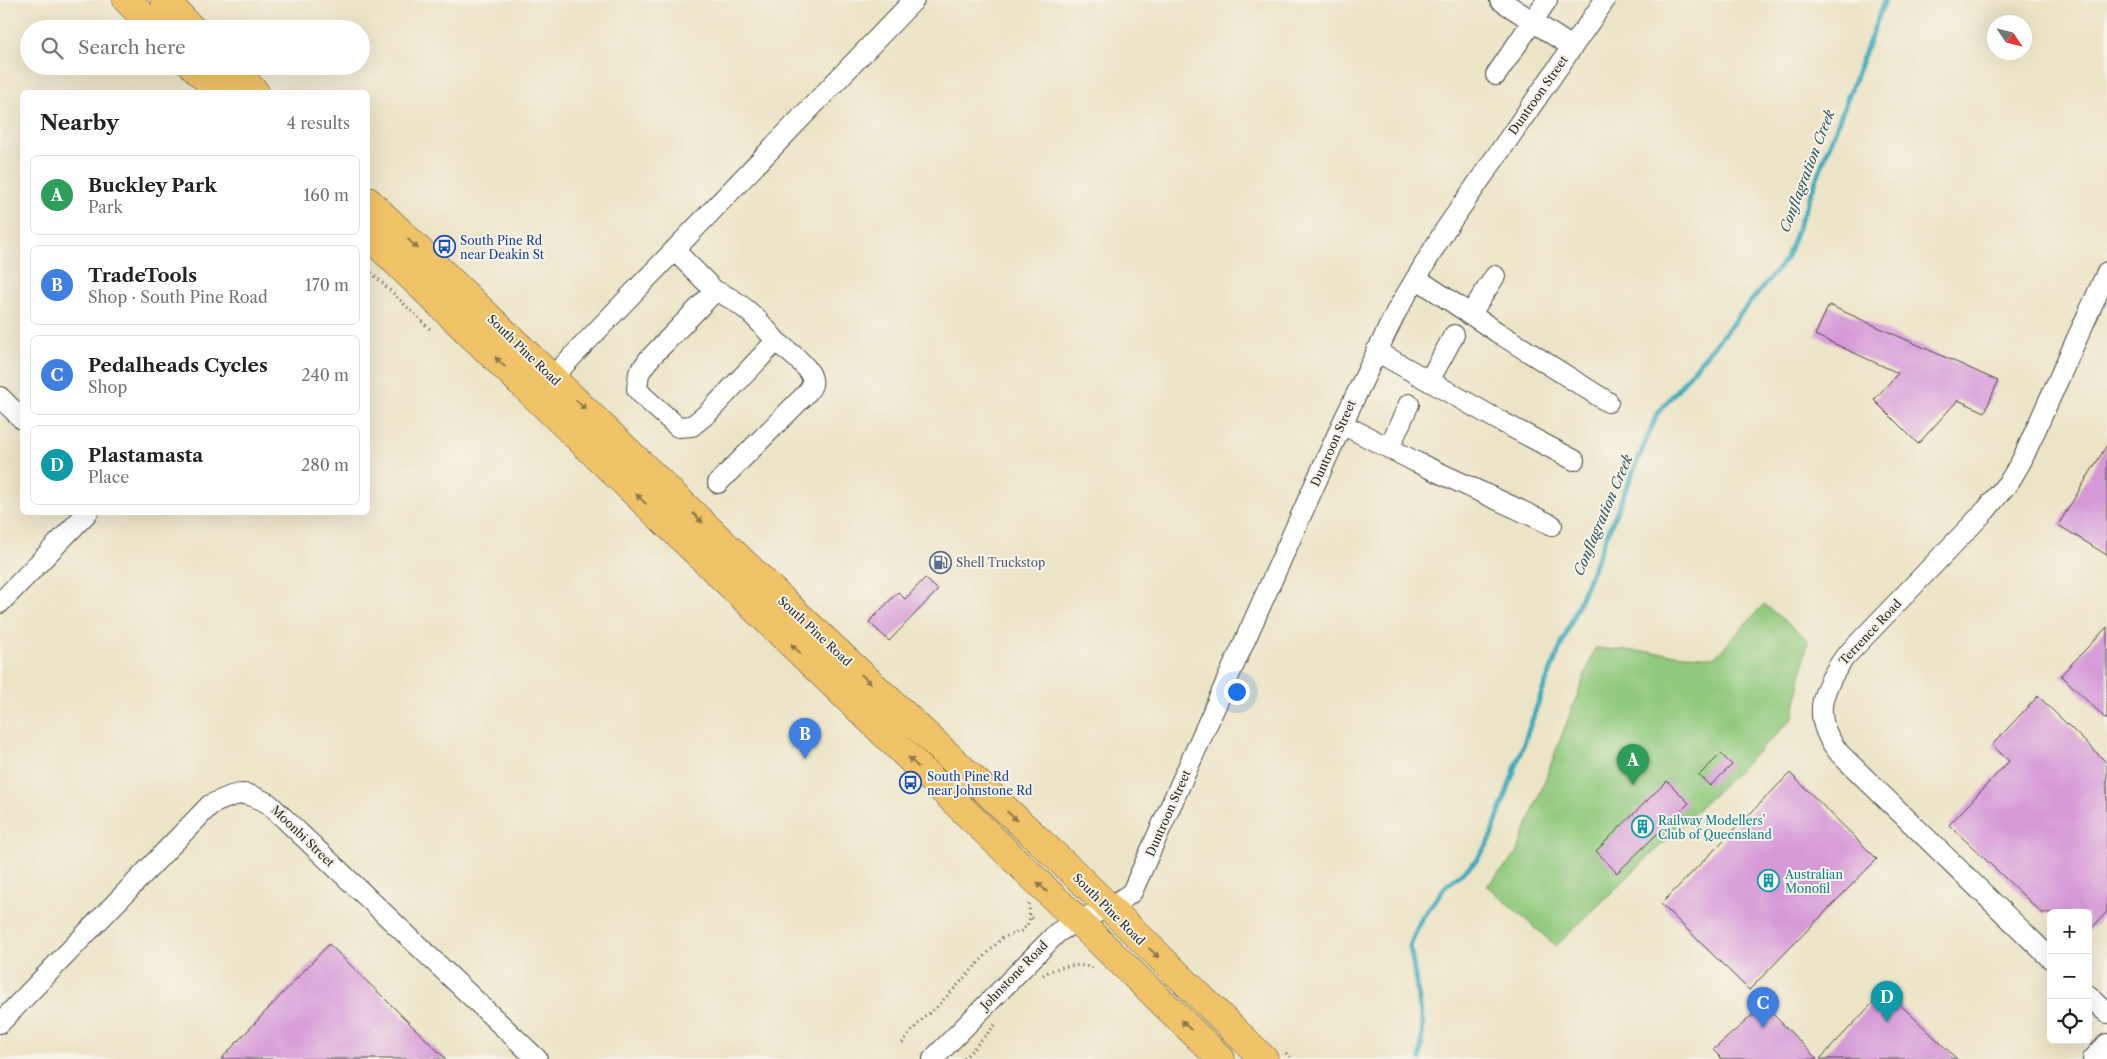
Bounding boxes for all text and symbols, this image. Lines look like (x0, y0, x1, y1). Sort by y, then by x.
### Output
north arrow (1987, 15, 2032, 60)
search box (20, 20, 370, 75)
icon: search (38, 34, 66, 62)
text: Search here (78, 36, 186, 59)
street label: Duntroon Street (1505, 52, 1571, 137)
water label: Conflagration Creek (1775, 107, 1839, 235)
text: Nearby (40, 110, 119, 135)
text: 4 results (287, 113, 350, 133)
text: Buckley Park (88, 174, 217, 197)
text: A (51, 185, 63, 205)
text: 160 m (304, 185, 349, 205)
text: Park (88, 197, 123, 217)
place label: South Pine Rd near Deakin St (460, 233, 545, 262)
bus stop icon: South Pine Rd near Deakin St (432, 235, 456, 259)
one-way arrow (407, 238, 419, 250)
text: TradeTools (88, 264, 197, 287)
text: B (51, 275, 63, 295)
text: 170 m (305, 275, 349, 295)
text: Shop · South Pine Road (88, 287, 268, 307)
street label: South Pine Road (484, 311, 564, 389)
text: Pedalheads Cycles (88, 354, 268, 377)
one-way arrow (494, 357, 506, 369)
text: C (51, 365, 63, 385)
text: 240 m (301, 365, 349, 385)
text: Shop (88, 377, 127, 397)
street label: Duntroon Street (1307, 397, 1359, 489)
one-way arrow (575, 399, 587, 411)
text: Plastamasta (88, 444, 203, 467)
water label: Conflagration Creek (1569, 451, 1637, 578)
text: D (50, 455, 64, 475)
text: 280 m (301, 455, 349, 475)
text: Place (88, 467, 129, 487)
one-way arrow (635, 493, 647, 505)
one-way arrow (691, 512, 703, 524)
fuel station icon: Shell Truckstop (928, 550, 952, 574)
place label: Shell Truckstop (956, 555, 1046, 570)
street label: South Pine Road (775, 593, 856, 670)
street label: Terrence Road (1836, 595, 1905, 668)
one-way arrow (790, 643, 802, 655)
one-way arrow (859, 673, 871, 685)
your location (1224, 679, 1250, 705)
pin: B (789, 718, 821, 759)
pin: A (1617, 744, 1649, 785)
one-way arrow (907, 756, 919, 768)
street label: Duntroon Street (1142, 767, 1194, 859)
place label: South Pine Rd near Johnstone Rd (927, 769, 1033, 798)
bus stop icon: South Pine Rd near Johnstone Rd (899, 771, 923, 795)
street label: Moonbi Street (268, 802, 338, 870)
one-way arrow (1006, 810, 1018, 822)
place label: Railway Modellers' Club of Queensland (1658, 813, 1772, 842)
building icon: Railway Modellers' Club of Queensland (1630, 815, 1654, 839)
place label: Australian Monofil (1784, 867, 1843, 896)
building icon: Australian Monofil (1757, 869, 1781, 893)
street label: South Pine Road (1070, 870, 1149, 949)
one-way arrow (1036, 881, 1048, 893)
map controls (2047, 909, 2092, 1044)
button: + (2047, 909, 2092, 954)
street label: Johnstone Road (976, 937, 1051, 1014)
one-way arrow (1148, 947, 1160, 959)
button: − (2047, 954, 2092, 999)
pin: D (1871, 981, 1903, 1022)
pin: C (1747, 987, 1779, 1028)
button: locate (2047, 999, 2092, 1044)
one-way arrow (1180, 1019, 1192, 1031)

